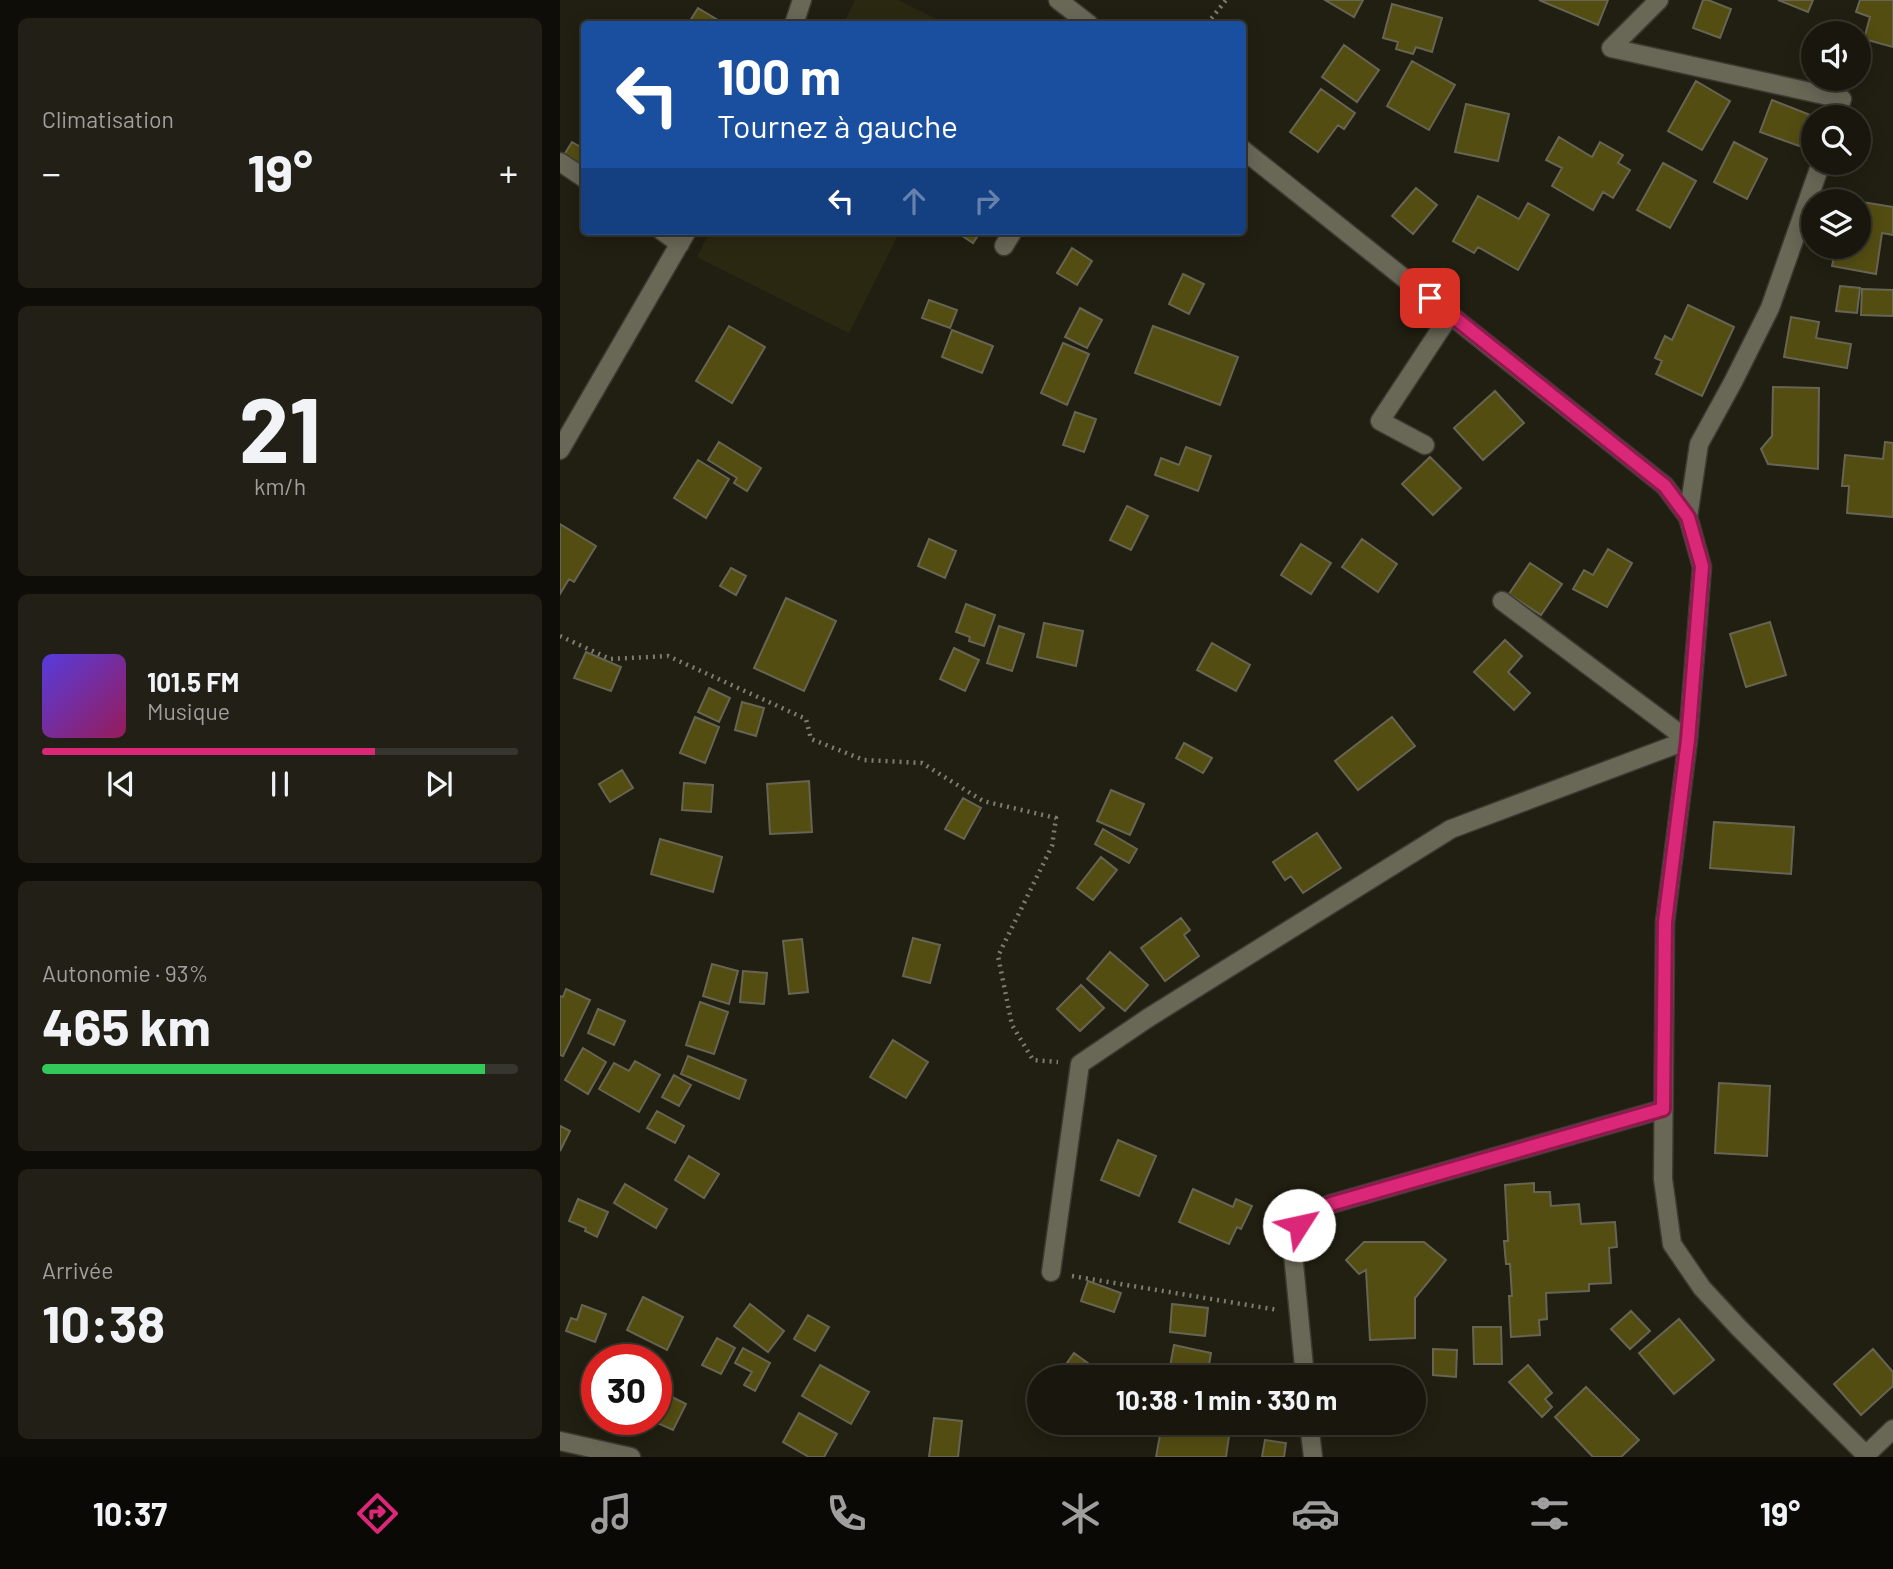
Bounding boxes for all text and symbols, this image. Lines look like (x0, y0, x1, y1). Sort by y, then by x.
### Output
map controls (1801, 21, 1871, 259)
button: sound (1801, 21, 1871, 91)
text: 100 m (717, 46, 841, 105)
icon: left (602, 49, 693, 140)
text: Climatisation (42, 105, 174, 133)
button: search (1801, 105, 1871, 175)
text: Tournez à gauche (717, 106, 958, 144)
text: 19° (247, 140, 313, 202)
text: − (42, 149, 61, 195)
text: + (499, 149, 518, 195)
icon: left (822, 182, 860, 220)
icon: ahead (895, 182, 933, 220)
icon: right (968, 182, 1006, 220)
button: layers (1801, 189, 1871, 259)
pin (1400, 268, 1460, 328)
icon: arrive (1411, 279, 1449, 317)
text: 21 (239, 372, 321, 481)
text: km/h (254, 472, 306, 500)
text: 101.5 FM (147, 666, 239, 697)
text: Musique (147, 697, 230, 725)
icon: previous (102, 765, 140, 803)
icon: pause (261, 765, 299, 803)
icon: next (420, 765, 458, 803)
text: Autonomie · 93% (42, 959, 208, 987)
text: 465 km (42, 994, 211, 1056)
position arrow (1262, 1188, 1336, 1262)
text: Arrivée (42, 1256, 114, 1284)
text: 10:38 (42, 1291, 165, 1353)
speed limit sign: 30 (581, 1344, 672, 1435)
text: 10:38 · 1 min · 330 m (1116, 1384, 1337, 1415)
icon: directions (353, 1489, 402, 1538)
icon: music (587, 1489, 636, 1538)
icon: phone (822, 1489, 871, 1538)
icon: climate (1056, 1489, 1105, 1538)
icon: car (1291, 1489, 1340, 1538)
icon: filters (1525, 1489, 1574, 1538)
text: 10:37 (93, 1494, 167, 1532)
text: 19° (1760, 1494, 1800, 1532)

